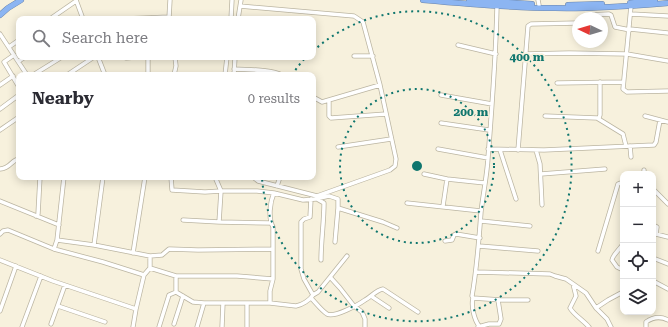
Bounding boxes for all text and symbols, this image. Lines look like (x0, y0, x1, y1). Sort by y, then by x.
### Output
north arrow (572, 12, 608, 48)
search box (16, 16, 316, 60)
icon: search (30, 27, 52, 49)
text: Search here (62, 29, 148, 47)
text: 400 m (510, 50, 545, 64)
text: Nearby (32, 88, 94, 108)
text: 0 results (248, 91, 300, 106)
text: 200 m (454, 105, 489, 119)
centre of rings (410, 159, 424, 173)
map controls (620, 171, 656, 315)
button: + (620, 171, 656, 207)
button: − (620, 207, 656, 243)
button: locate (620, 243, 656, 279)
button: layers (620, 279, 656, 315)

